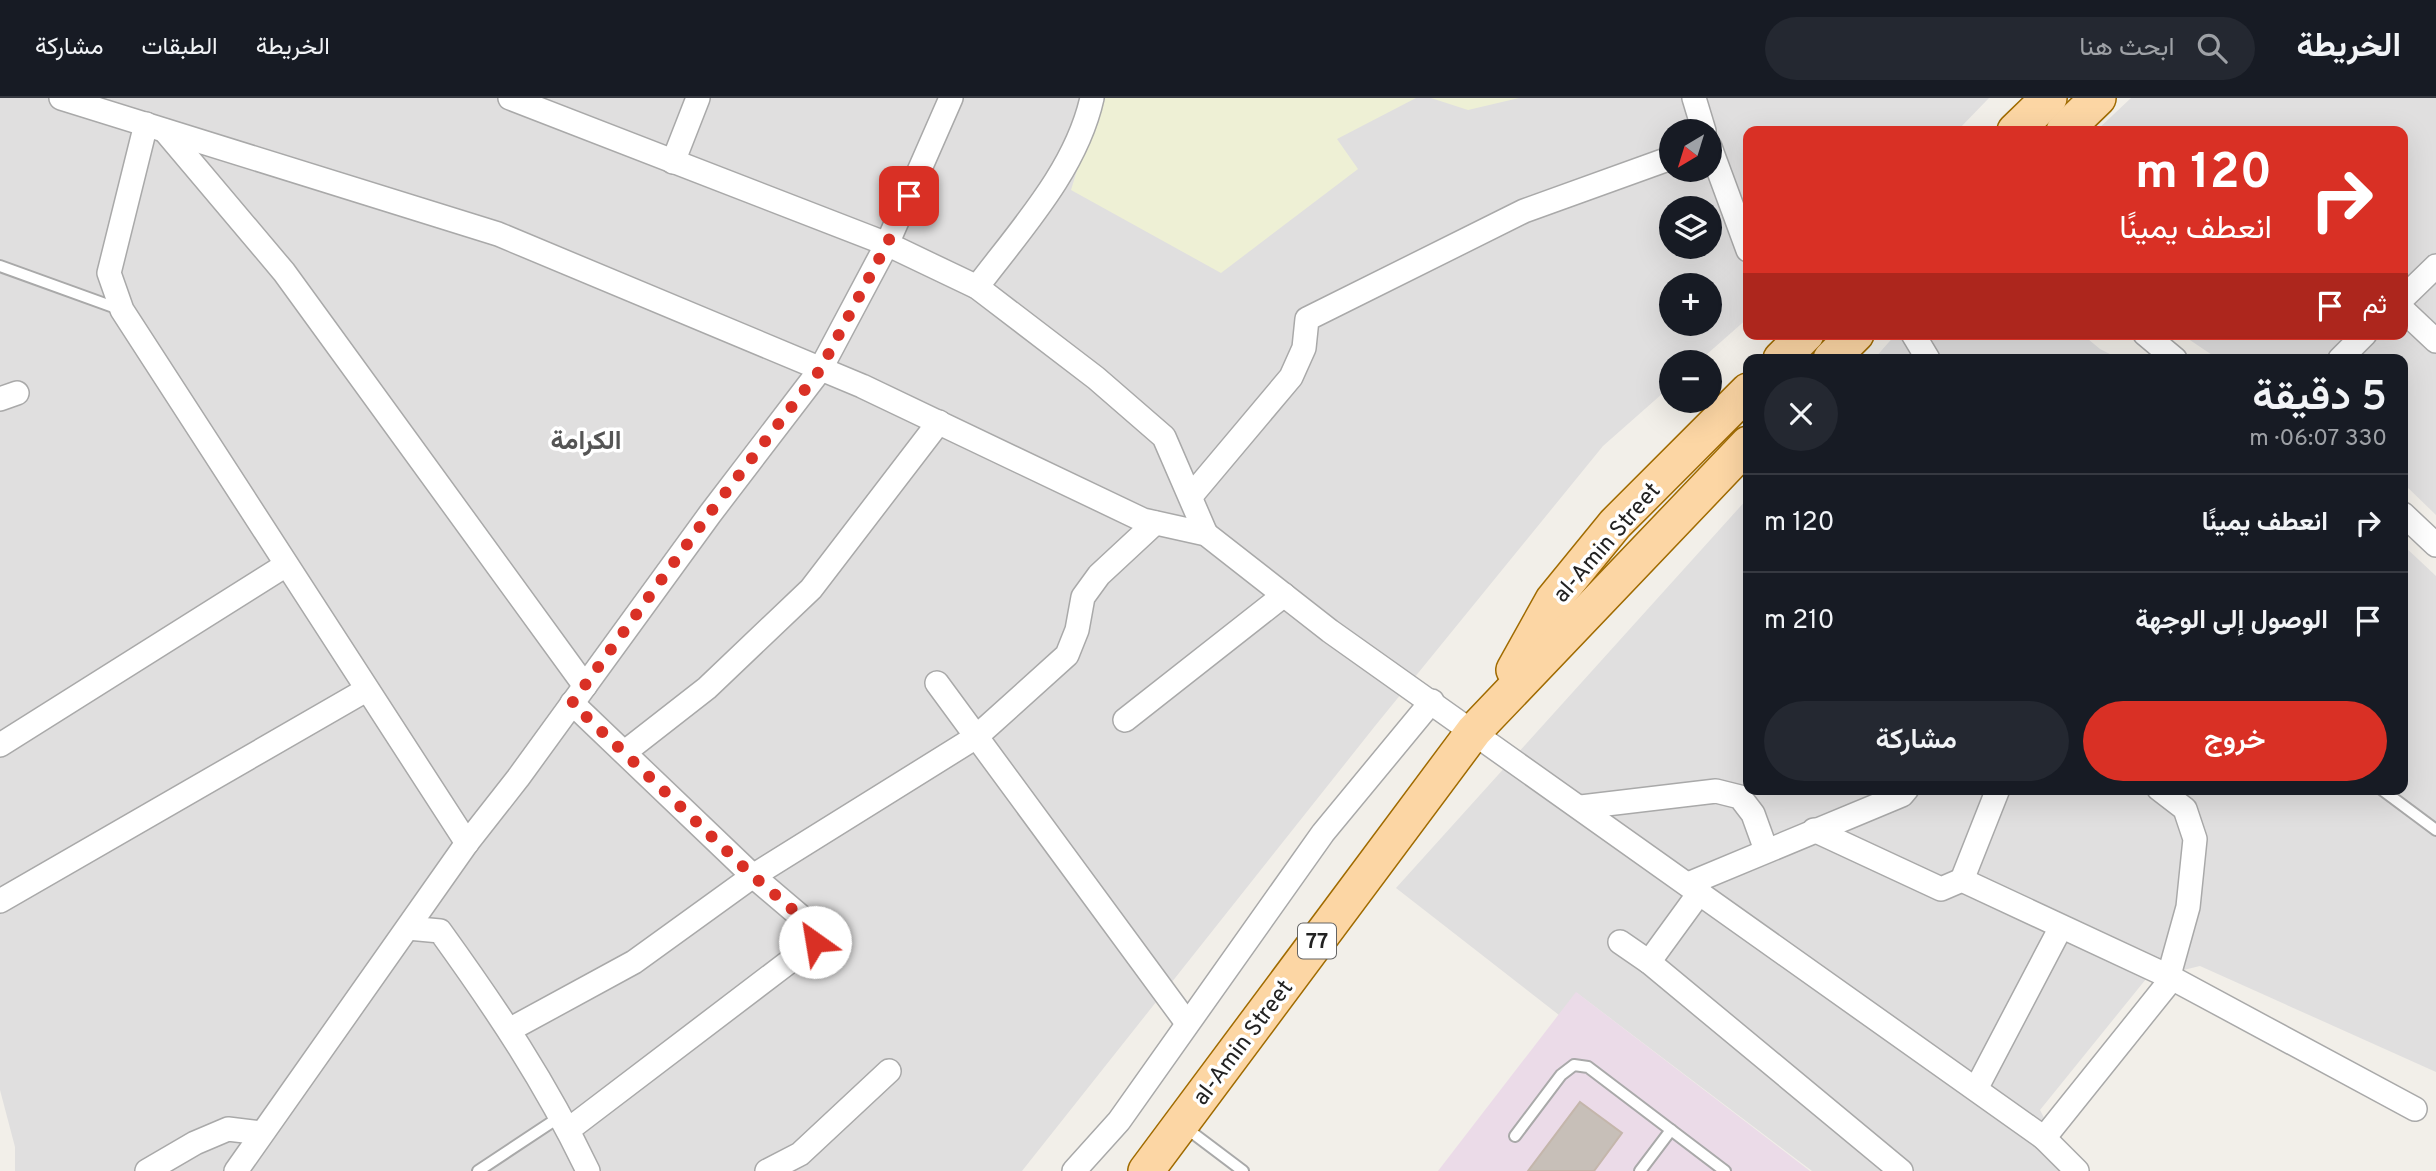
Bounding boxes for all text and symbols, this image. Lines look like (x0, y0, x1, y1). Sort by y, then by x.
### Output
search box (1765, 17, 2255, 80)
text: الخريطة (2297, 27, 2401, 69)
icon: search (2193, 29, 2231, 67)
text: ابحث هنا (2079, 32, 2175, 65)
text: مشاركة (35, 33, 103, 63)
text: الطبقات (141, 33, 218, 63)
text: الخريطة (256, 33, 330, 63)
north arrow (1659, 119, 1722, 182)
map controls (1659, 119, 1722, 413)
text: 120 m (2135, 144, 2272, 206)
icon: right (2296, 154, 2387, 245)
pin (879, 166, 939, 226)
icon: arrive (890, 177, 928, 215)
button: layers (1659, 196, 1722, 259)
text: انعطف يمينًا (2119, 210, 2272, 250)
button: + (1659, 273, 1722, 336)
icon: arrive (2311, 287, 2349, 325)
text: ثم (2363, 290, 2387, 323)
button: − (1659, 350, 1722, 413)
text: 5 دقيقة (2252, 372, 2387, 425)
button: close (1764, 377, 1838, 451)
text: 330 m · 06:07 (2249, 425, 2387, 454)
district label: الكرامة (550, 426, 622, 459)
street label: al-Amin Street (1548, 478, 1668, 610)
icon: right (2349, 504, 2387, 542)
text: 120 m (1764, 507, 1834, 540)
text: انعطف يمينًا (2202, 507, 2328, 540)
icon: arrive (2349, 602, 2387, 640)
text: 210 m (1764, 605, 1834, 638)
text: الوصول إلى الوجهة (2135, 605, 2328, 638)
button: مشاركة (1764, 701, 2069, 781)
button: خروج (2083, 701, 2387, 781)
position arrow (778, 905, 852, 979)
road number: 77 (1298, 924, 1336, 958)
street label: al-Amin Street (1187, 975, 1301, 1112)

